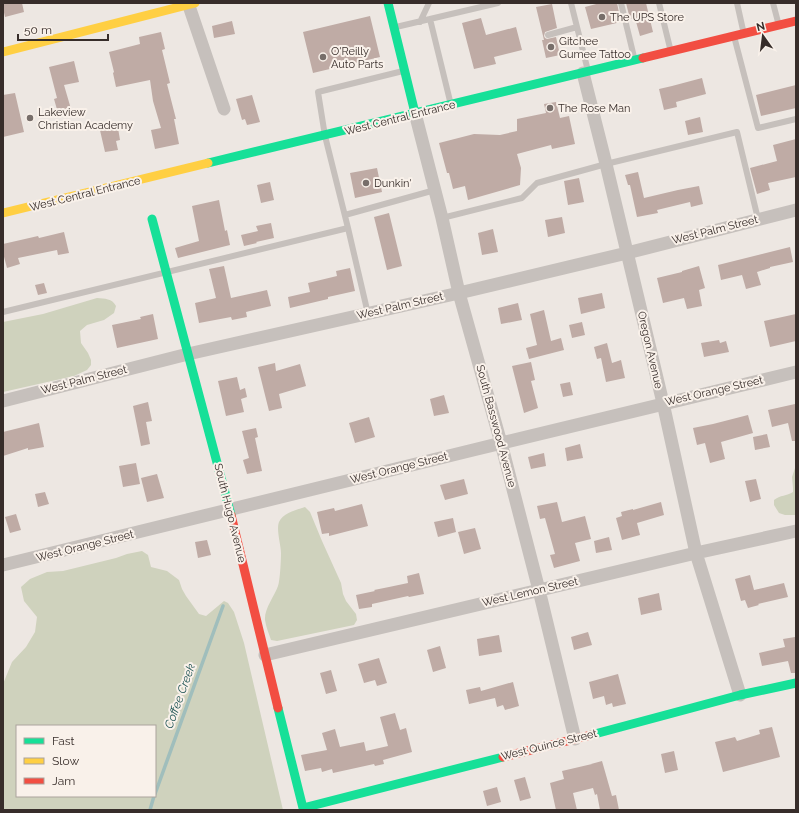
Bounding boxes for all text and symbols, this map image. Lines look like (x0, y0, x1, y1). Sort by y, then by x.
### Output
place label: The UPS Store (610, 11, 684, 24)
marker: The UPS Store (597, 12, 607, 22)
scale bar (18, 16, 108, 42)
north arrow (743, 16, 783, 56)
text: N (755, 19, 766, 34)
text: 50 m (24, 23, 52, 37)
place label: Gitchee Gumee Tattoo (559, 35, 631, 61)
marker: Gitchee Gumee Tattoo (546, 42, 556, 52)
place label: O'Reilly Auto Parts (331, 45, 383, 71)
marker: O'Reilly Auto Parts (318, 52, 328, 62)
street label: West Central Entrance (343, 98, 457, 138)
place label: The Rose Man (558, 102, 631, 115)
marker: The Rose Man (545, 103, 555, 113)
place label: Lakeview Christian Academy (38, 106, 133, 132)
marker: Lakeview Christian Academy (25, 113, 35, 123)
street label: West Central Entrance (28, 174, 142, 214)
place label: Dunkin' (374, 177, 412, 190)
marker: Dunkin' (361, 178, 371, 188)
street label: West Palm Street (671, 213, 760, 247)
street label: West Palm Street (356, 290, 445, 322)
street label: Oregon Avenue (635, 310, 665, 391)
street label: West Palm Street (40, 363, 129, 397)
street label: South Basswood Avenue (473, 363, 519, 489)
street label: West Orange Street (664, 373, 765, 409)
street label: West Orange Street (349, 450, 449, 486)
street label: South Hugo Avenue (211, 462, 249, 564)
street label: West Orange Street (35, 528, 135, 564)
street label: West Lemon Street (481, 575, 580, 609)
water label: Coffee Creek (162, 661, 198, 730)
legend (16, 725, 156, 797)
street label: West Quince Street (500, 727, 599, 763)
text: Fast (52, 734, 75, 748)
text: Slow (52, 754, 79, 768)
text: Jam (52, 774, 75, 788)

